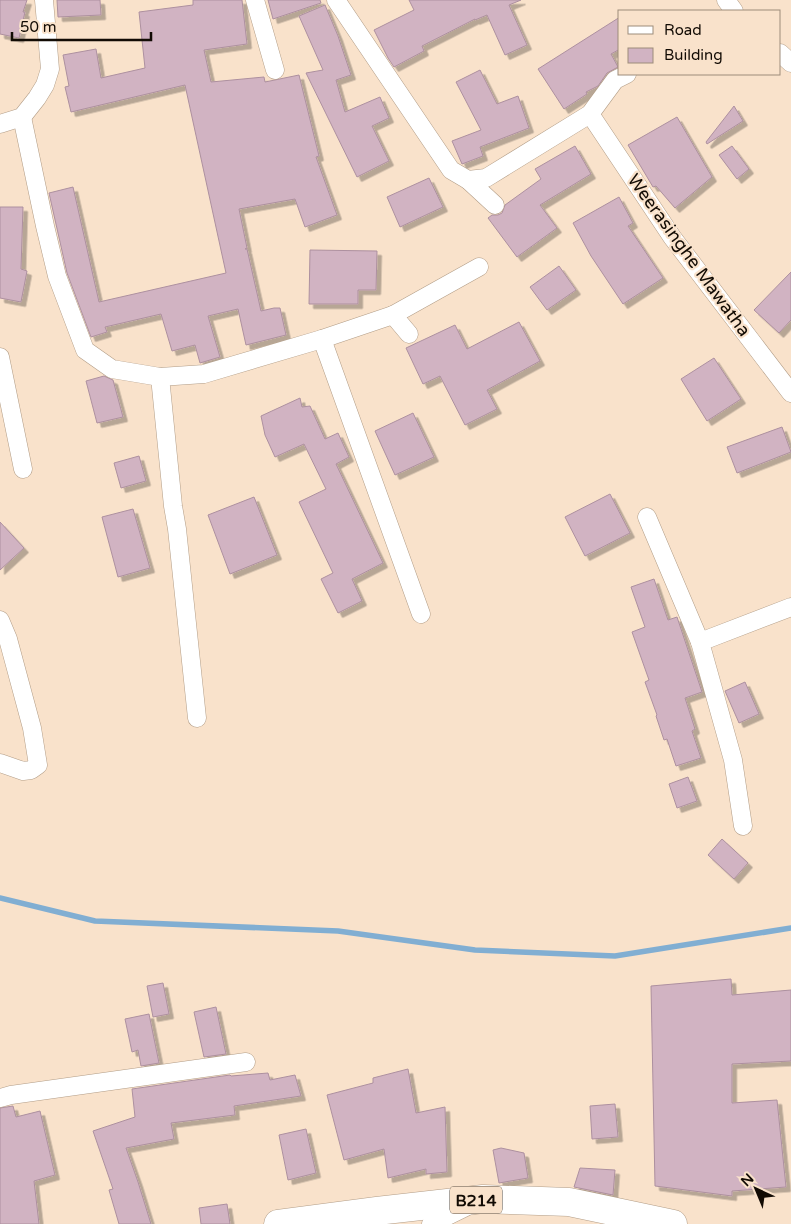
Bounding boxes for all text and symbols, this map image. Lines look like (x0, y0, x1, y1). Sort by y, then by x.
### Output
scale bar (12, 10, 151, 42)
legend (618, 10, 781, 75)
text: 50 m (20, 18, 57, 36)
text: Road (664, 21, 702, 39)
text: Building (664, 46, 723, 64)
street label: Weerasinghe Mawatha (623, 169, 755, 341)
north arrow (731, 1164, 781, 1214)
text: N (737, 1170, 757, 1190)
road number: B214 (450, 1186, 502, 1214)

